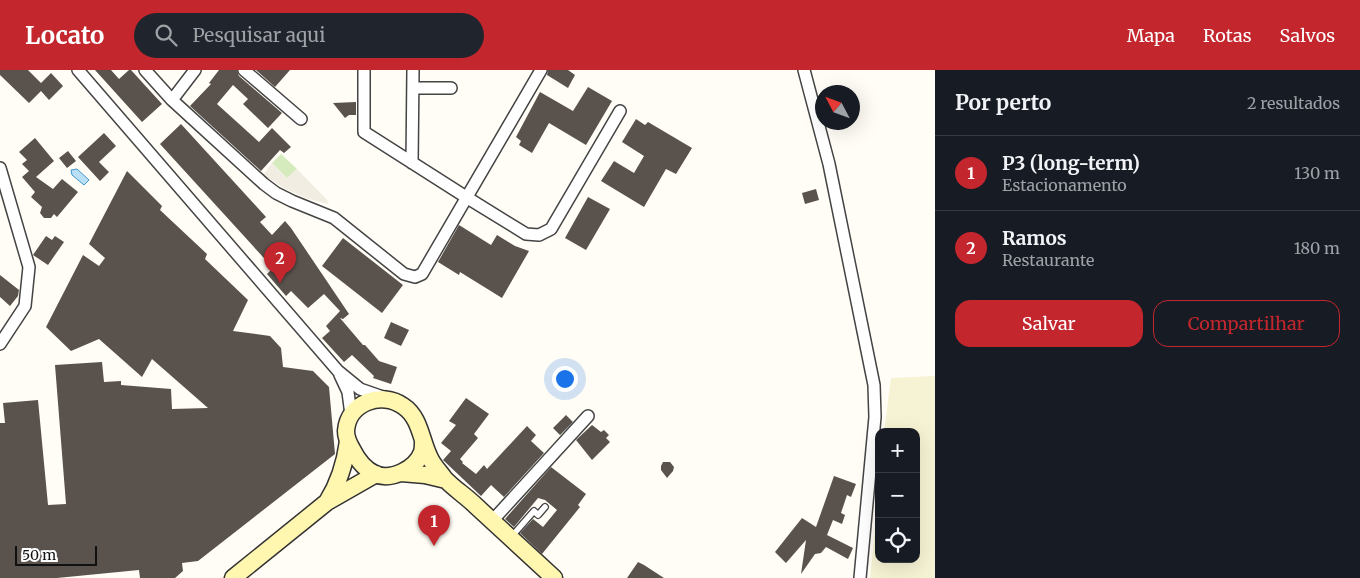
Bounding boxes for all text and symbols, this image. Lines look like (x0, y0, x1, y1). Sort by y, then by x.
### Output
search box (134, 13, 484, 58)
text: Locato (25, 20, 104, 51)
icon: search (152, 21, 180, 49)
text: Pesquisar aqui (192, 23, 325, 47)
text: Mapa (1127, 24, 1175, 47)
text: Rotas (1203, 24, 1252, 47)
text: Salvos (1280, 24, 1335, 47)
north arrow (815, 85, 860, 130)
text: Por perto (955, 89, 1051, 116)
text: 2 resultados (1247, 93, 1340, 113)
text: P3 (long-term) (1002, 151, 1140, 175)
text: 1 (967, 163, 975, 183)
text: 130 m (1294, 163, 1340, 183)
text: Estacionamento (1002, 175, 1127, 195)
text: Ramos (1002, 226, 1067, 250)
text: 2 (966, 238, 976, 258)
text: 180 m (1294, 238, 1340, 258)
pin: 2 (264, 242, 296, 283)
text: Restaurante (1002, 250, 1094, 270)
button: Salvar (955, 300, 1143, 347)
button: Compartilhar (1153, 300, 1340, 347)
your location (552, 366, 578, 392)
map controls (875, 428, 920, 563)
button: + (875, 428, 920, 473)
button: − (875, 473, 920, 518)
pin: 1 (418, 505, 450, 546)
button: locate (875, 518, 920, 563)
scale bar (15, 543, 98, 566)
text: 50 m (22, 546, 56, 564)

